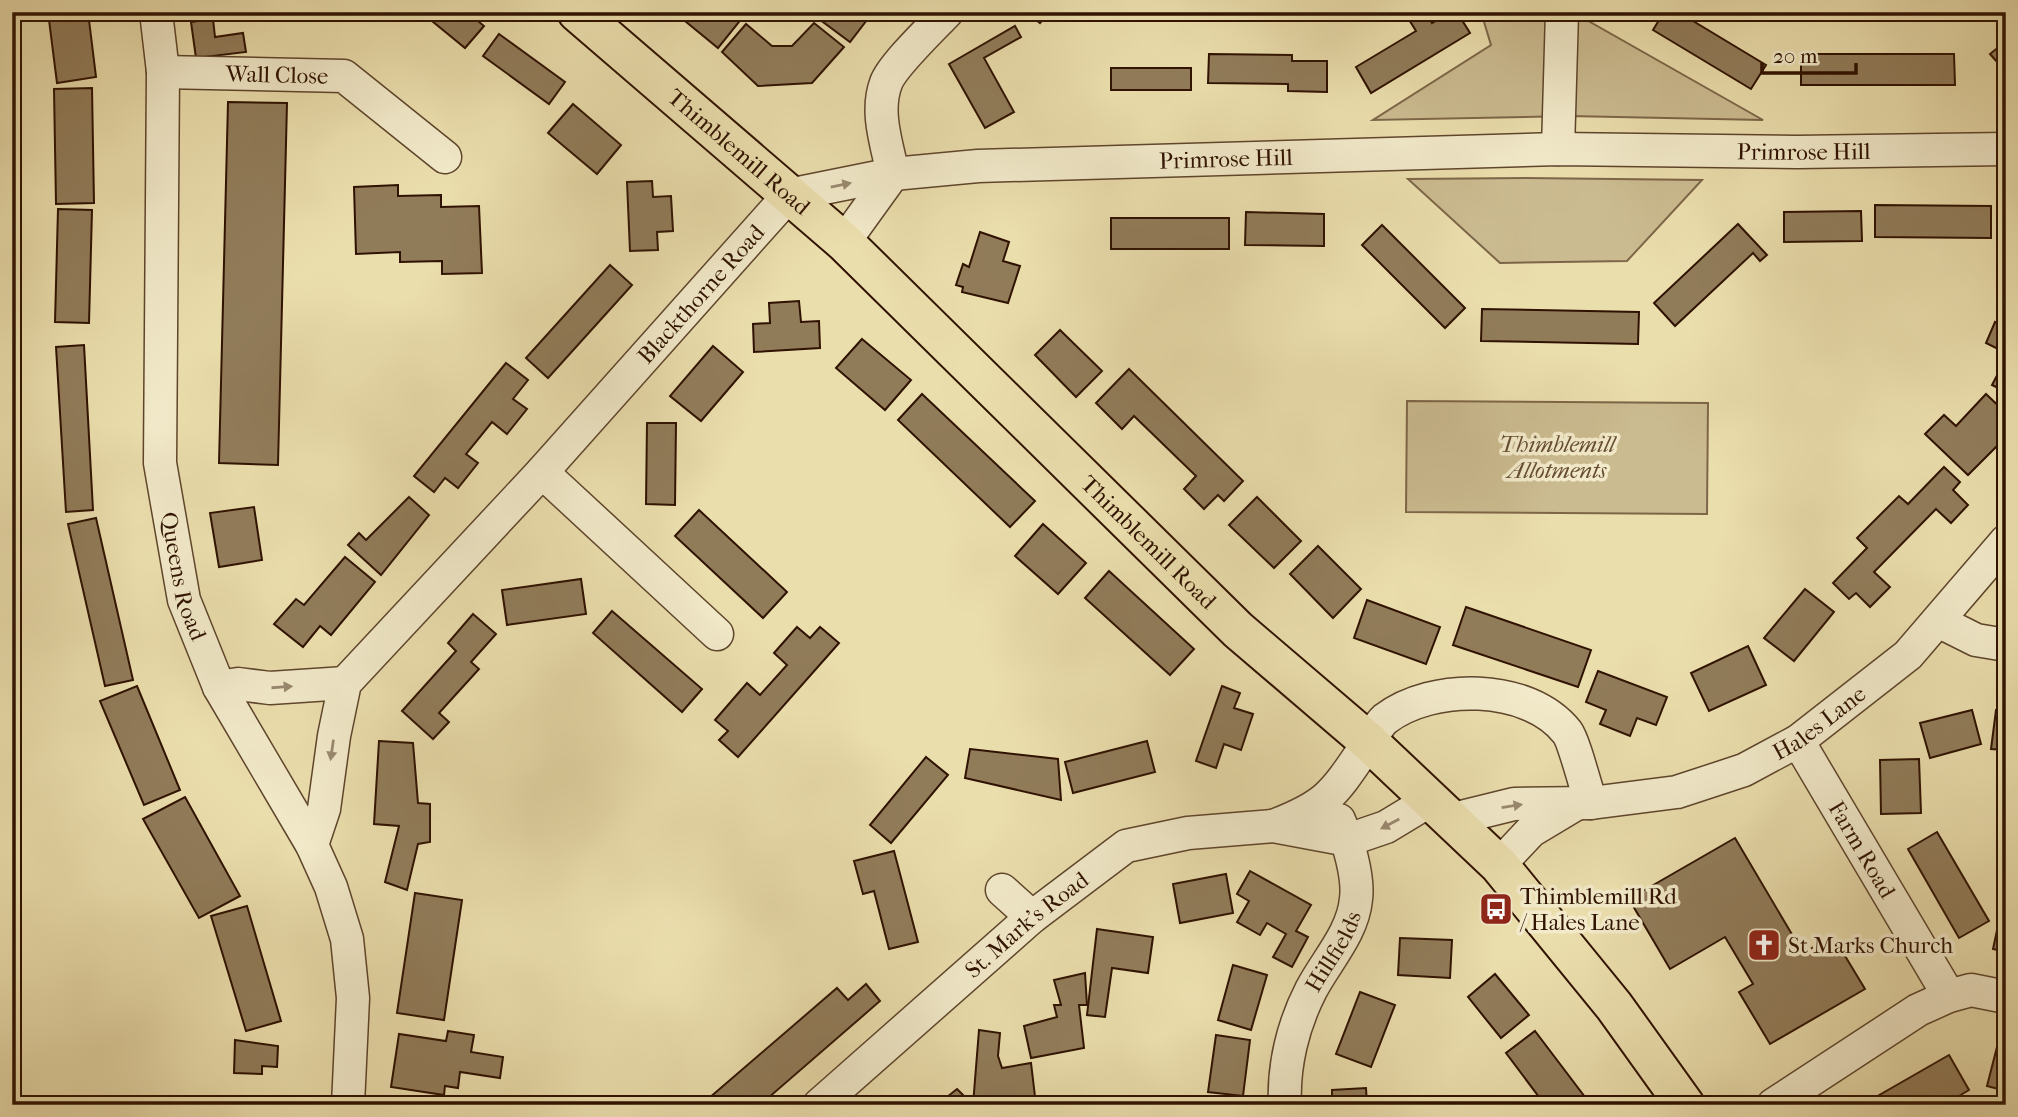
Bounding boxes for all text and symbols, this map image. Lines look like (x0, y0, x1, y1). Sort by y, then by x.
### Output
scale bar (1762, 32, 1857, 76)
text: 20 m (1773, 44, 1818, 68)
street label: Wall Close (224, 60, 329, 89)
street label: Thimblemill Road (662, 83, 816, 221)
street label: Primrose Hill (1737, 137, 1871, 166)
street label: Primrose Hill (1159, 143, 1294, 174)
one-way arrow (830, 179, 852, 190)
street label: Blackthorne Road (632, 219, 770, 369)
park label: Thimblemill Allotments (1499, 431, 1617, 484)
street label: Thimblemill Road (1075, 470, 1222, 615)
street label: Queens Road (155, 510, 212, 645)
street label: Hales Lane (1768, 680, 1871, 766)
one-way arrow (271, 681, 293, 692)
one-way arrow (326, 739, 337, 761)
street label: Farm Road (1823, 796, 1902, 903)
one-way arrow (1501, 800, 1523, 811)
one-way arrow (1380, 818, 1400, 829)
street label: St. Mark's Road (959, 866, 1094, 983)
place label: Thimblemill Rd / Hales Lane (1519, 883, 1677, 936)
bus stop icon: Thimblemill Rd / Hales Lane (1477, 890, 1515, 928)
street label: Hillfields (1299, 908, 1367, 997)
church icon: St Marks Church (1745, 926, 1783, 964)
place label: St Marks Church (1788, 932, 1953, 959)

